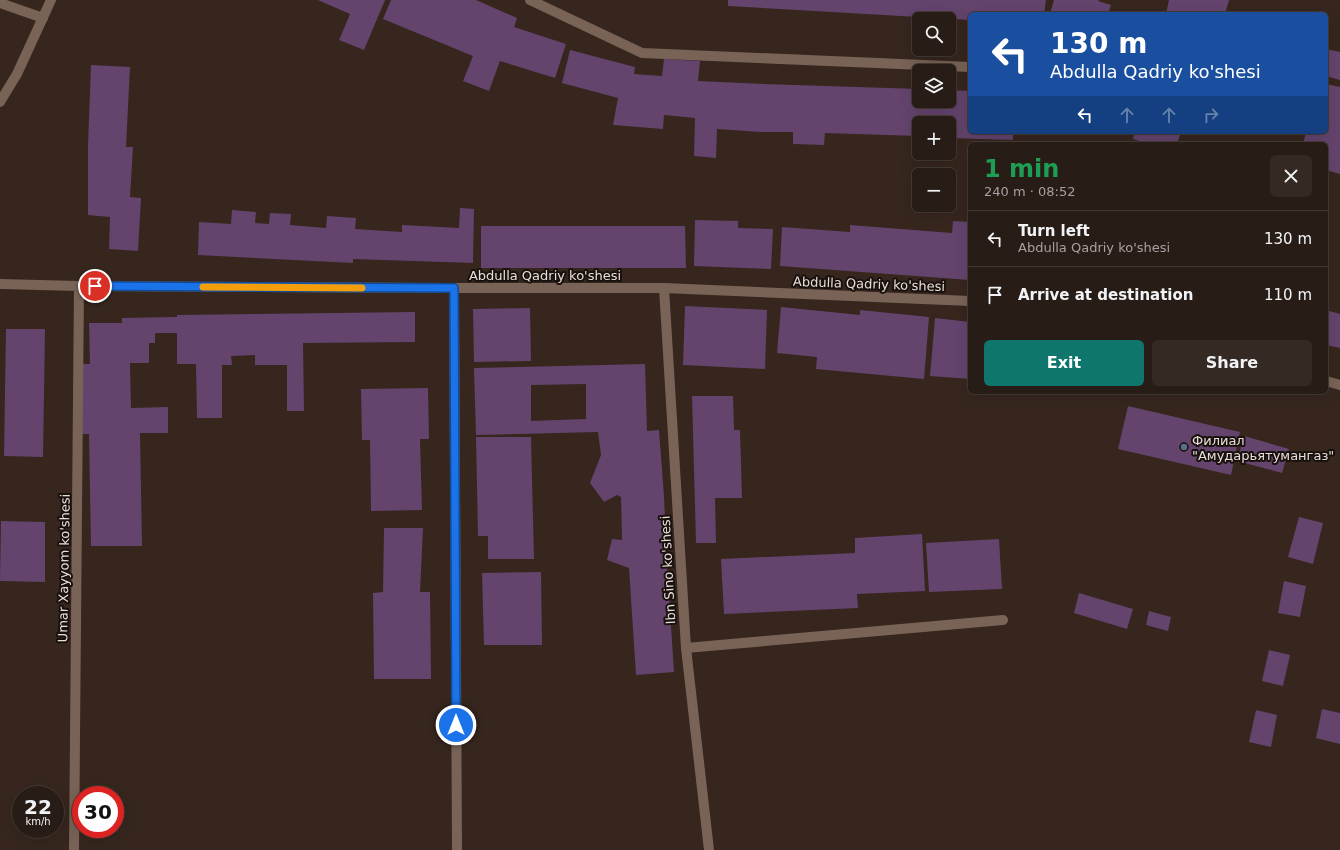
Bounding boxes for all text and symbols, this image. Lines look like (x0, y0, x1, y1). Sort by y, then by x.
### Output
map controls (912, 12, 956, 212)
button: search (912, 12, 956, 56)
text: 130 m (1050, 27, 1147, 60)
icon: left (984, 28, 1036, 80)
text: Abdulla Qadriy ko'shesi (1050, 61, 1261, 82)
button: layers (912, 64, 956, 108)
icon: left (1074, 104, 1096, 126)
icon: ahead (1116, 104, 1138, 126)
icon: ahead (1158, 104, 1180, 126)
icon: right (1200, 104, 1222, 126)
button: + (912, 116, 956, 160)
text: 1 min (984, 155, 1059, 183)
button: close (1270, 155, 1312, 197)
button: − (912, 168, 956, 212)
text: 240 m · 08:52 (984, 184, 1075, 199)
text: Turn left (1018, 222, 1090, 240)
icon: left (984, 228, 1006, 250)
text: 130 m (1264, 230, 1312, 248)
text: Abdulla Qadriy ko'shesi (1018, 240, 1170, 255)
street label: Abdulla Qadriy ko'shesi (469, 268, 621, 283)
pin (78, 269, 112, 303)
street label: Abdulla Qadriy ko'shesi (793, 274, 945, 294)
icon: arrive (84, 275, 106, 297)
icon: arrive (984, 284, 1006, 306)
text: Arrive at destination (1018, 286, 1193, 304)
text: 110 m (1264, 286, 1312, 304)
button: Exit (984, 340, 1144, 386)
button: Share (1152, 340, 1312, 386)
place label: Филиал "Амударьятумангаз" (1192, 433, 1334, 463)
marker: Филиал "Амударьятумангаз" (1179, 442, 1189, 452)
street label: Umar Xayyom ko'shesi (55, 494, 73, 642)
street label: Ibn Sino ko'shesi (658, 515, 678, 625)
position arrow (435, 704, 477, 746)
speed limit sign: 30 (72, 786, 124, 838)
text: 22 (24, 795, 52, 819)
text: km/h (25, 816, 51, 827)

